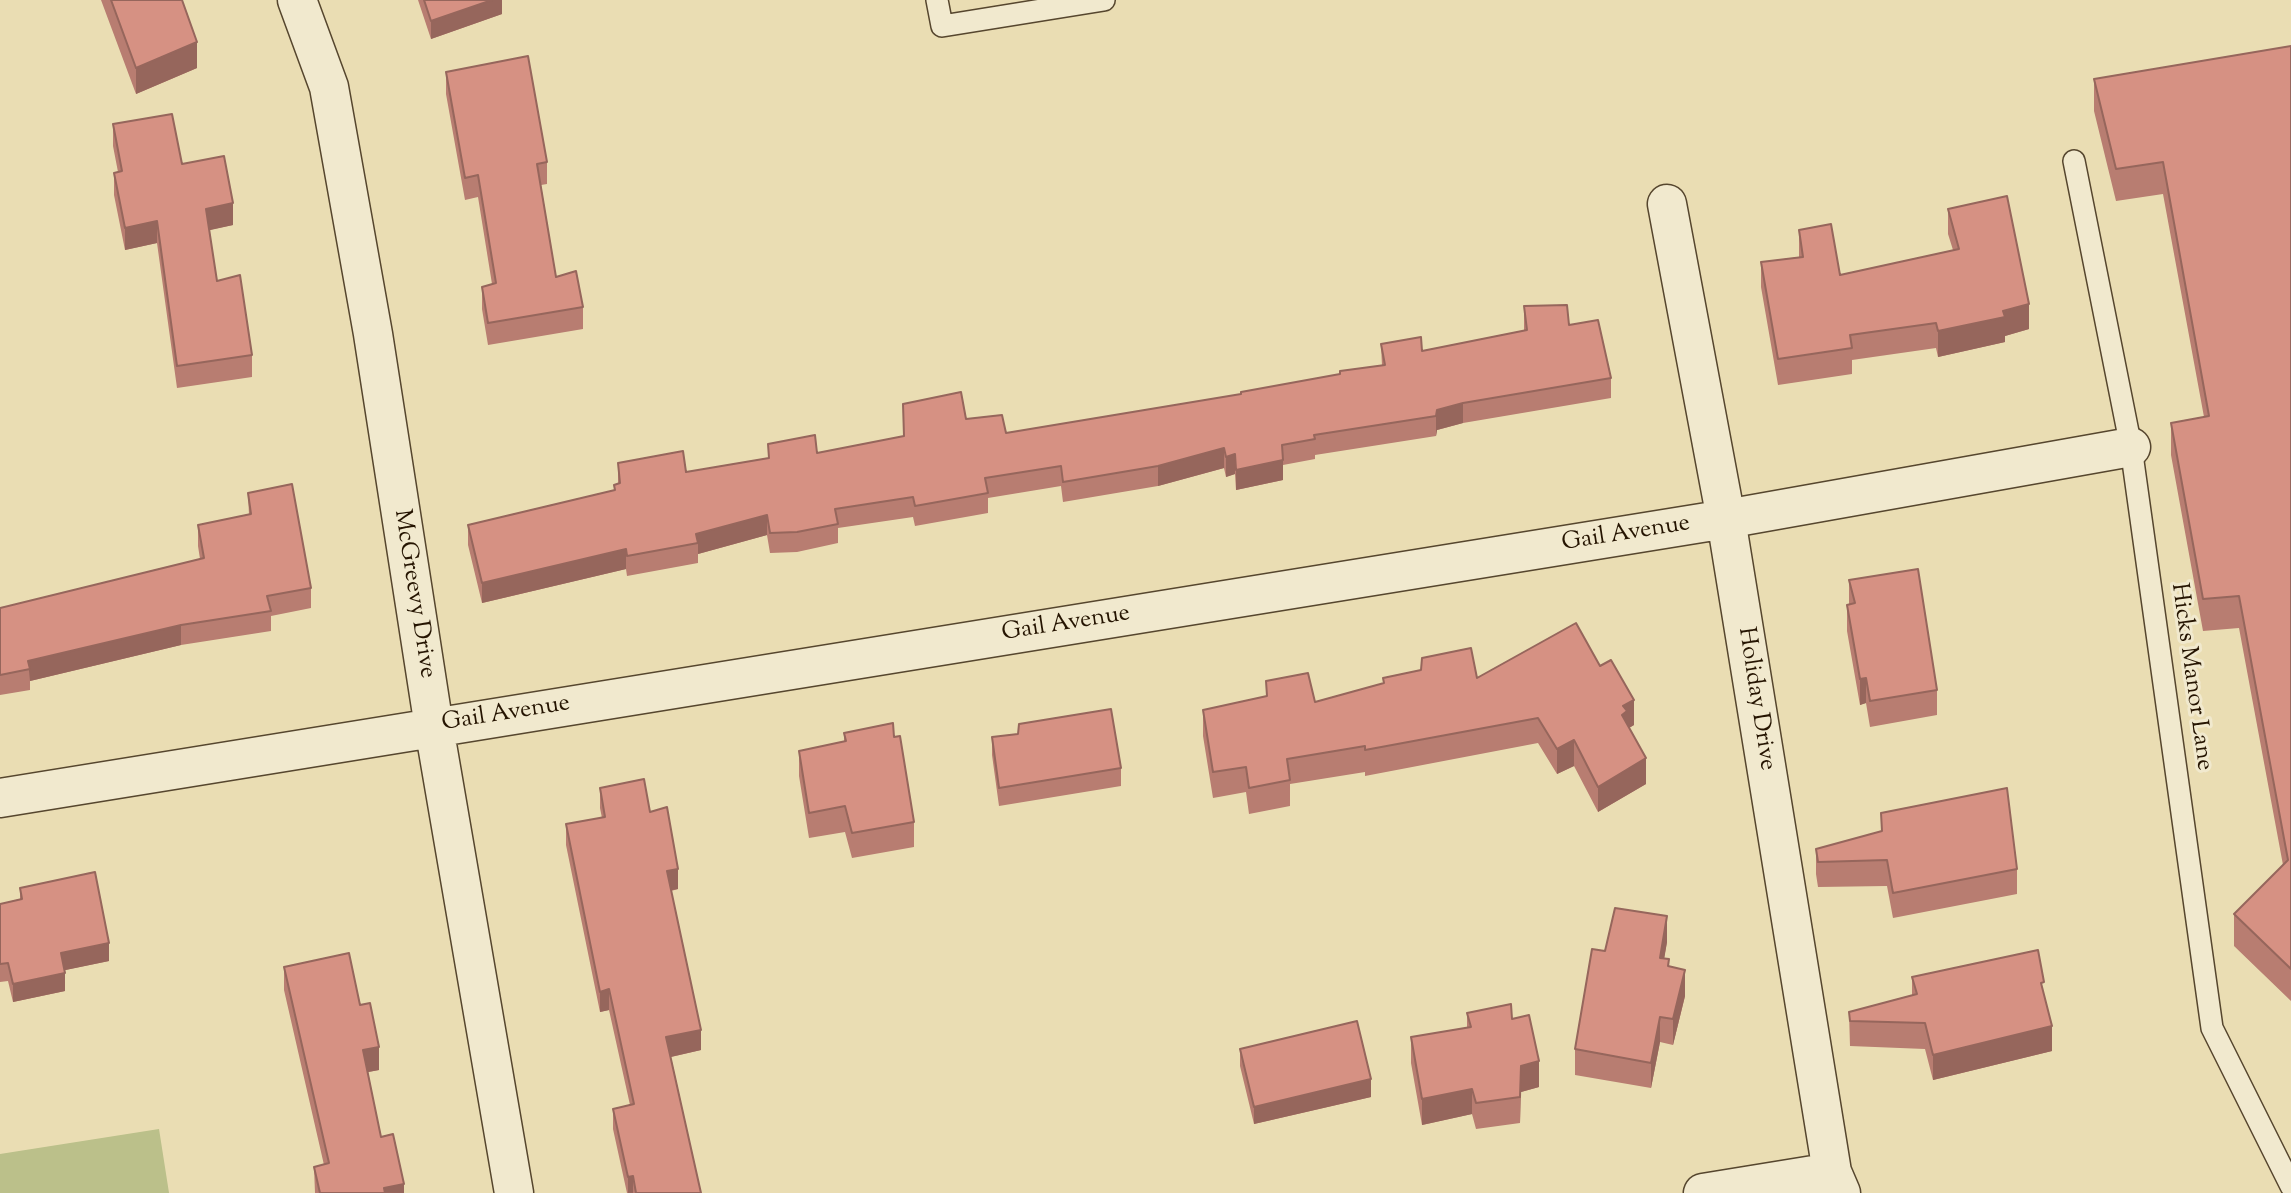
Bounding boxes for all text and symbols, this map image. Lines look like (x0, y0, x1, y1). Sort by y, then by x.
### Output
street label: McGreevy Drive (385, 508, 441, 680)
street label: Gail Avenue (1560, 511, 1692, 559)
street label: Hicks Manor Lane (2163, 581, 2217, 773)
street label: Gail Avenue (1000, 601, 1132, 649)
street label: Holiday Drive (1729, 625, 1781, 773)
street label: Gail Avenue (440, 691, 572, 739)

